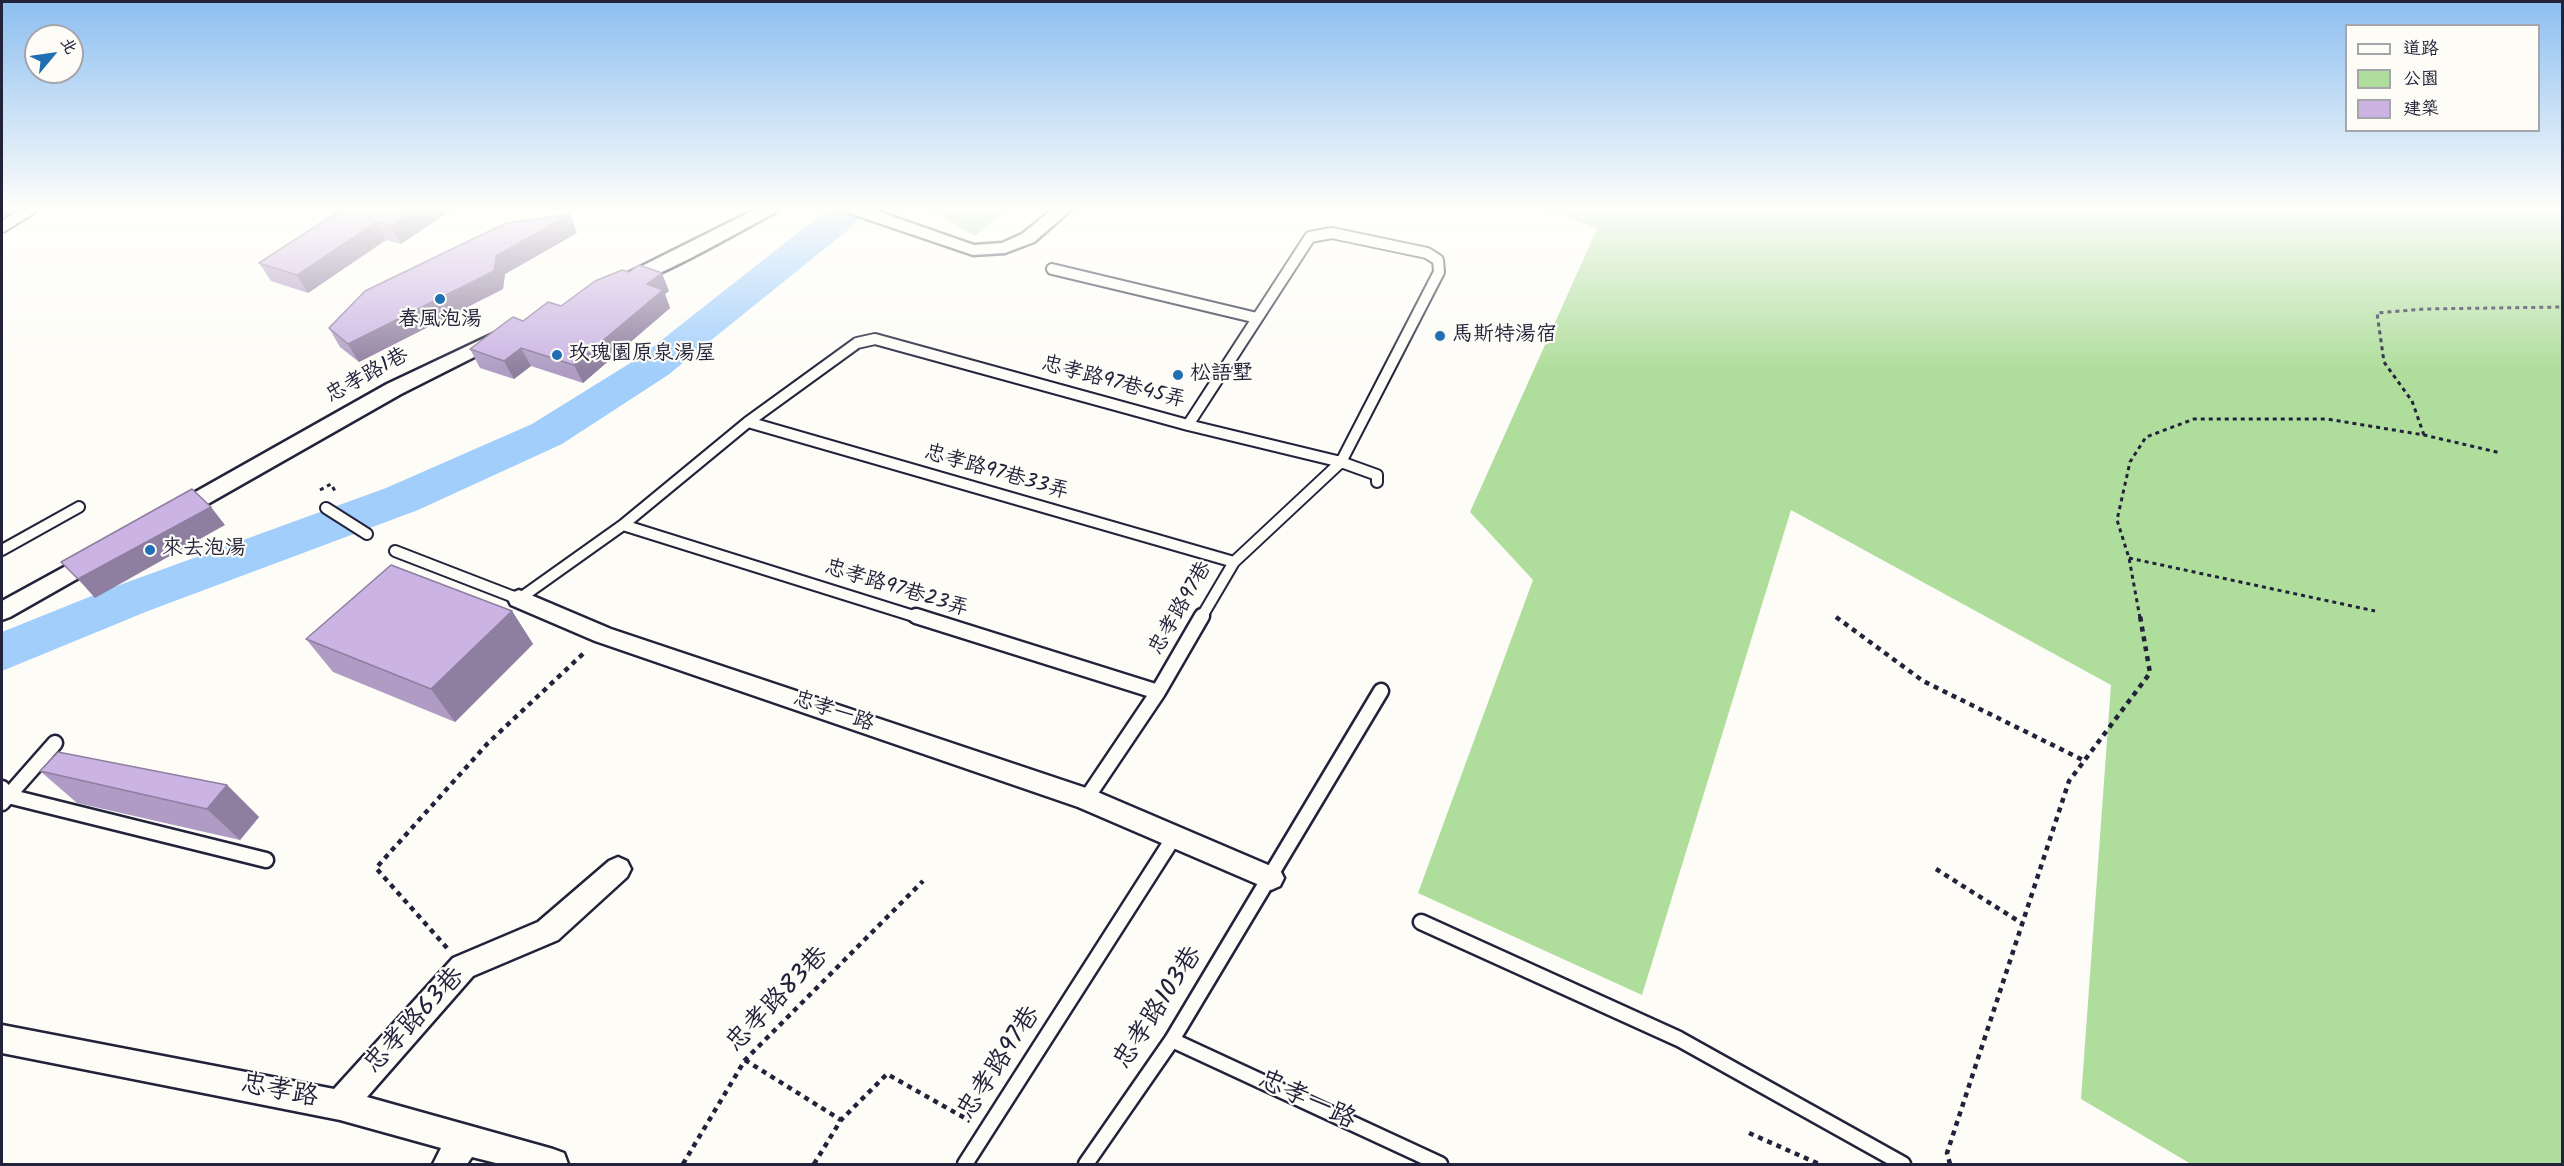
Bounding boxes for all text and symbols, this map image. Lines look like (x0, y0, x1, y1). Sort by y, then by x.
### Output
north arrow (24, 24, 84, 84)
legend (2345, 24, 2540, 132)
text: 北 (54, 33, 83, 59)
text: 道路 (2403, 35, 2439, 64)
text: 公園 (2403, 65, 2439, 94)
text: 建築 (2403, 95, 2439, 124)
marker: 春風泡湯 (433, 292, 447, 306)
place label: 春風泡湯 (398, 308, 482, 334)
place label: 馬斯特湯宿 (1452, 323, 1557, 349)
marker: 馬斯特湯宿 (1433, 329, 1447, 343)
place label: 玫瑰園原泉湯屋 (569, 342, 716, 368)
street label: 忠孝路1巷 (322, 344, 414, 410)
marker: 玫瑰園原泉湯屋 (550, 348, 564, 362)
street label: 忠孝路97巷45弄 (1038, 353, 1188, 415)
place label: 松語墅 (1190, 362, 1253, 388)
marker: 松語墅 (1171, 368, 1185, 382)
street label: 忠孝路97巷33弄 (921, 441, 1071, 507)
place label: 來去泡湯 (162, 537, 246, 563)
marker: 來去泡湯 (143, 543, 157, 557)
street label: 忠孝路97巷23弄 (821, 556, 971, 624)
street label: 忠孝路97巷 (1145, 558, 1219, 660)
street label: 忠孝一路 (789, 687, 877, 739)
street label: 忠孝路83巷 (721, 942, 837, 1060)
street label: 忠孝路103巷 (1109, 942, 1211, 1076)
street label: 忠孝路63巷 (359, 963, 473, 1081)
street label: 忠孝路97巷 (953, 1002, 1049, 1126)
street label: 忠孝一路 (1252, 1066, 1360, 1138)
street label: 忠孝路 (238, 1070, 320, 1116)

